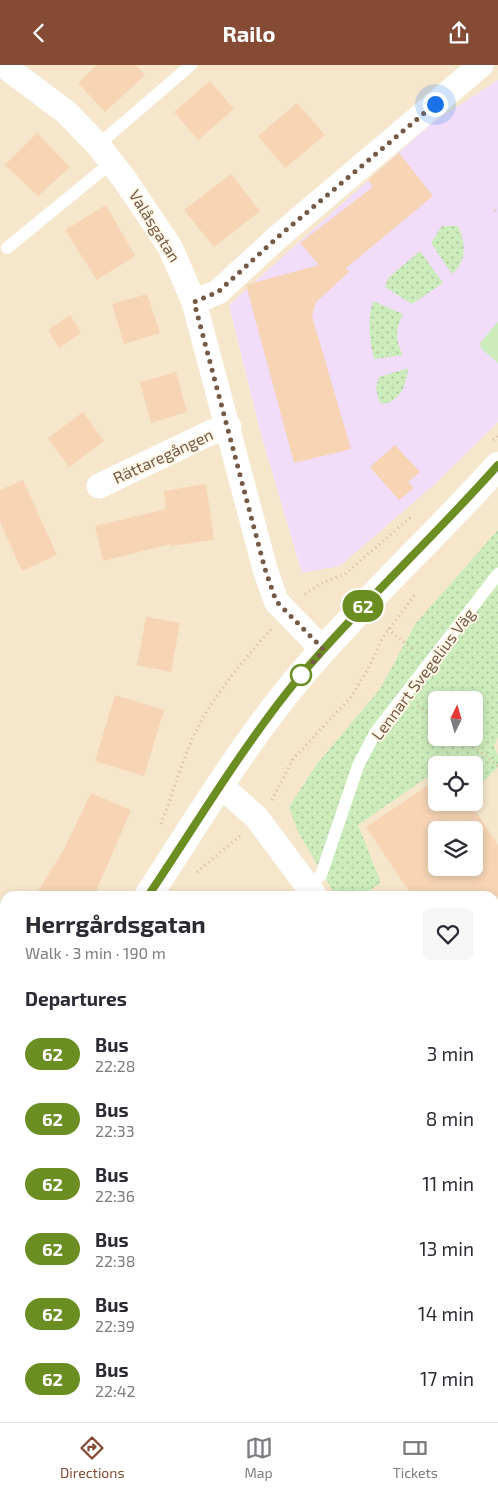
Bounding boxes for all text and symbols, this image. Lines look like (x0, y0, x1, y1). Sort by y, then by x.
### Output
icon: back (25, 19, 53, 47)
icon: share (445, 19, 473, 47)
text: Railo (222, 20, 276, 46)
your location (423, 92, 448, 117)
street label: Valåsgatan (126, 186, 185, 265)
street label: Rättaregången (110, 424, 216, 487)
line badge: 62 (340, 590, 386, 622)
text: 62 (352, 595, 374, 617)
street label: Lennart Svegelius Väg (367, 604, 478, 743)
unlabelled marker (290, 664, 312, 686)
north arrow (428, 691, 482, 746)
map controls (428, 691, 483, 876)
button: locate (428, 756, 483, 811)
button: layers (428, 821, 483, 876)
button: heart (422, 908, 474, 960)
text: Herrgårdsgatan (25, 909, 206, 938)
text: Walk · 3 min · 190 m (25, 943, 166, 962)
text: Departures (25, 987, 127, 1010)
text: Bus (95, 1033, 129, 1056)
text: 3 min (427, 1042, 474, 1065)
text: 62 (42, 1043, 63, 1065)
text: 22:28 (95, 1056, 135, 1075)
text: Bus (95, 1098, 129, 1121)
text: 8 min (426, 1107, 474, 1130)
text: 62 (42, 1108, 63, 1130)
text: 22:33 (95, 1121, 135, 1140)
text: Bus (95, 1163, 129, 1186)
text: 11 min (422, 1172, 474, 1195)
text: 62 (42, 1173, 63, 1195)
text: 22:36 (95, 1186, 135, 1205)
text: Bus (95, 1228, 129, 1251)
text: 13 min (419, 1237, 474, 1260)
text: 62 (42, 1238, 63, 1260)
text: 22:38 (95, 1251, 135, 1270)
text: Bus (95, 1293, 129, 1316)
text: 14 min (418, 1302, 474, 1325)
text: 62 (42, 1303, 63, 1325)
text: 22:39 (95, 1316, 135, 1335)
text: Bus (95, 1358, 129, 1381)
text: 17 min (420, 1367, 474, 1390)
text: 62 (42, 1368, 63, 1390)
text: 22:42 (95, 1381, 136, 1400)
tab: Directions (60, 1434, 125, 1481)
tab: Map (245, 1434, 273, 1481)
tab: Tickets (393, 1434, 438, 1481)

